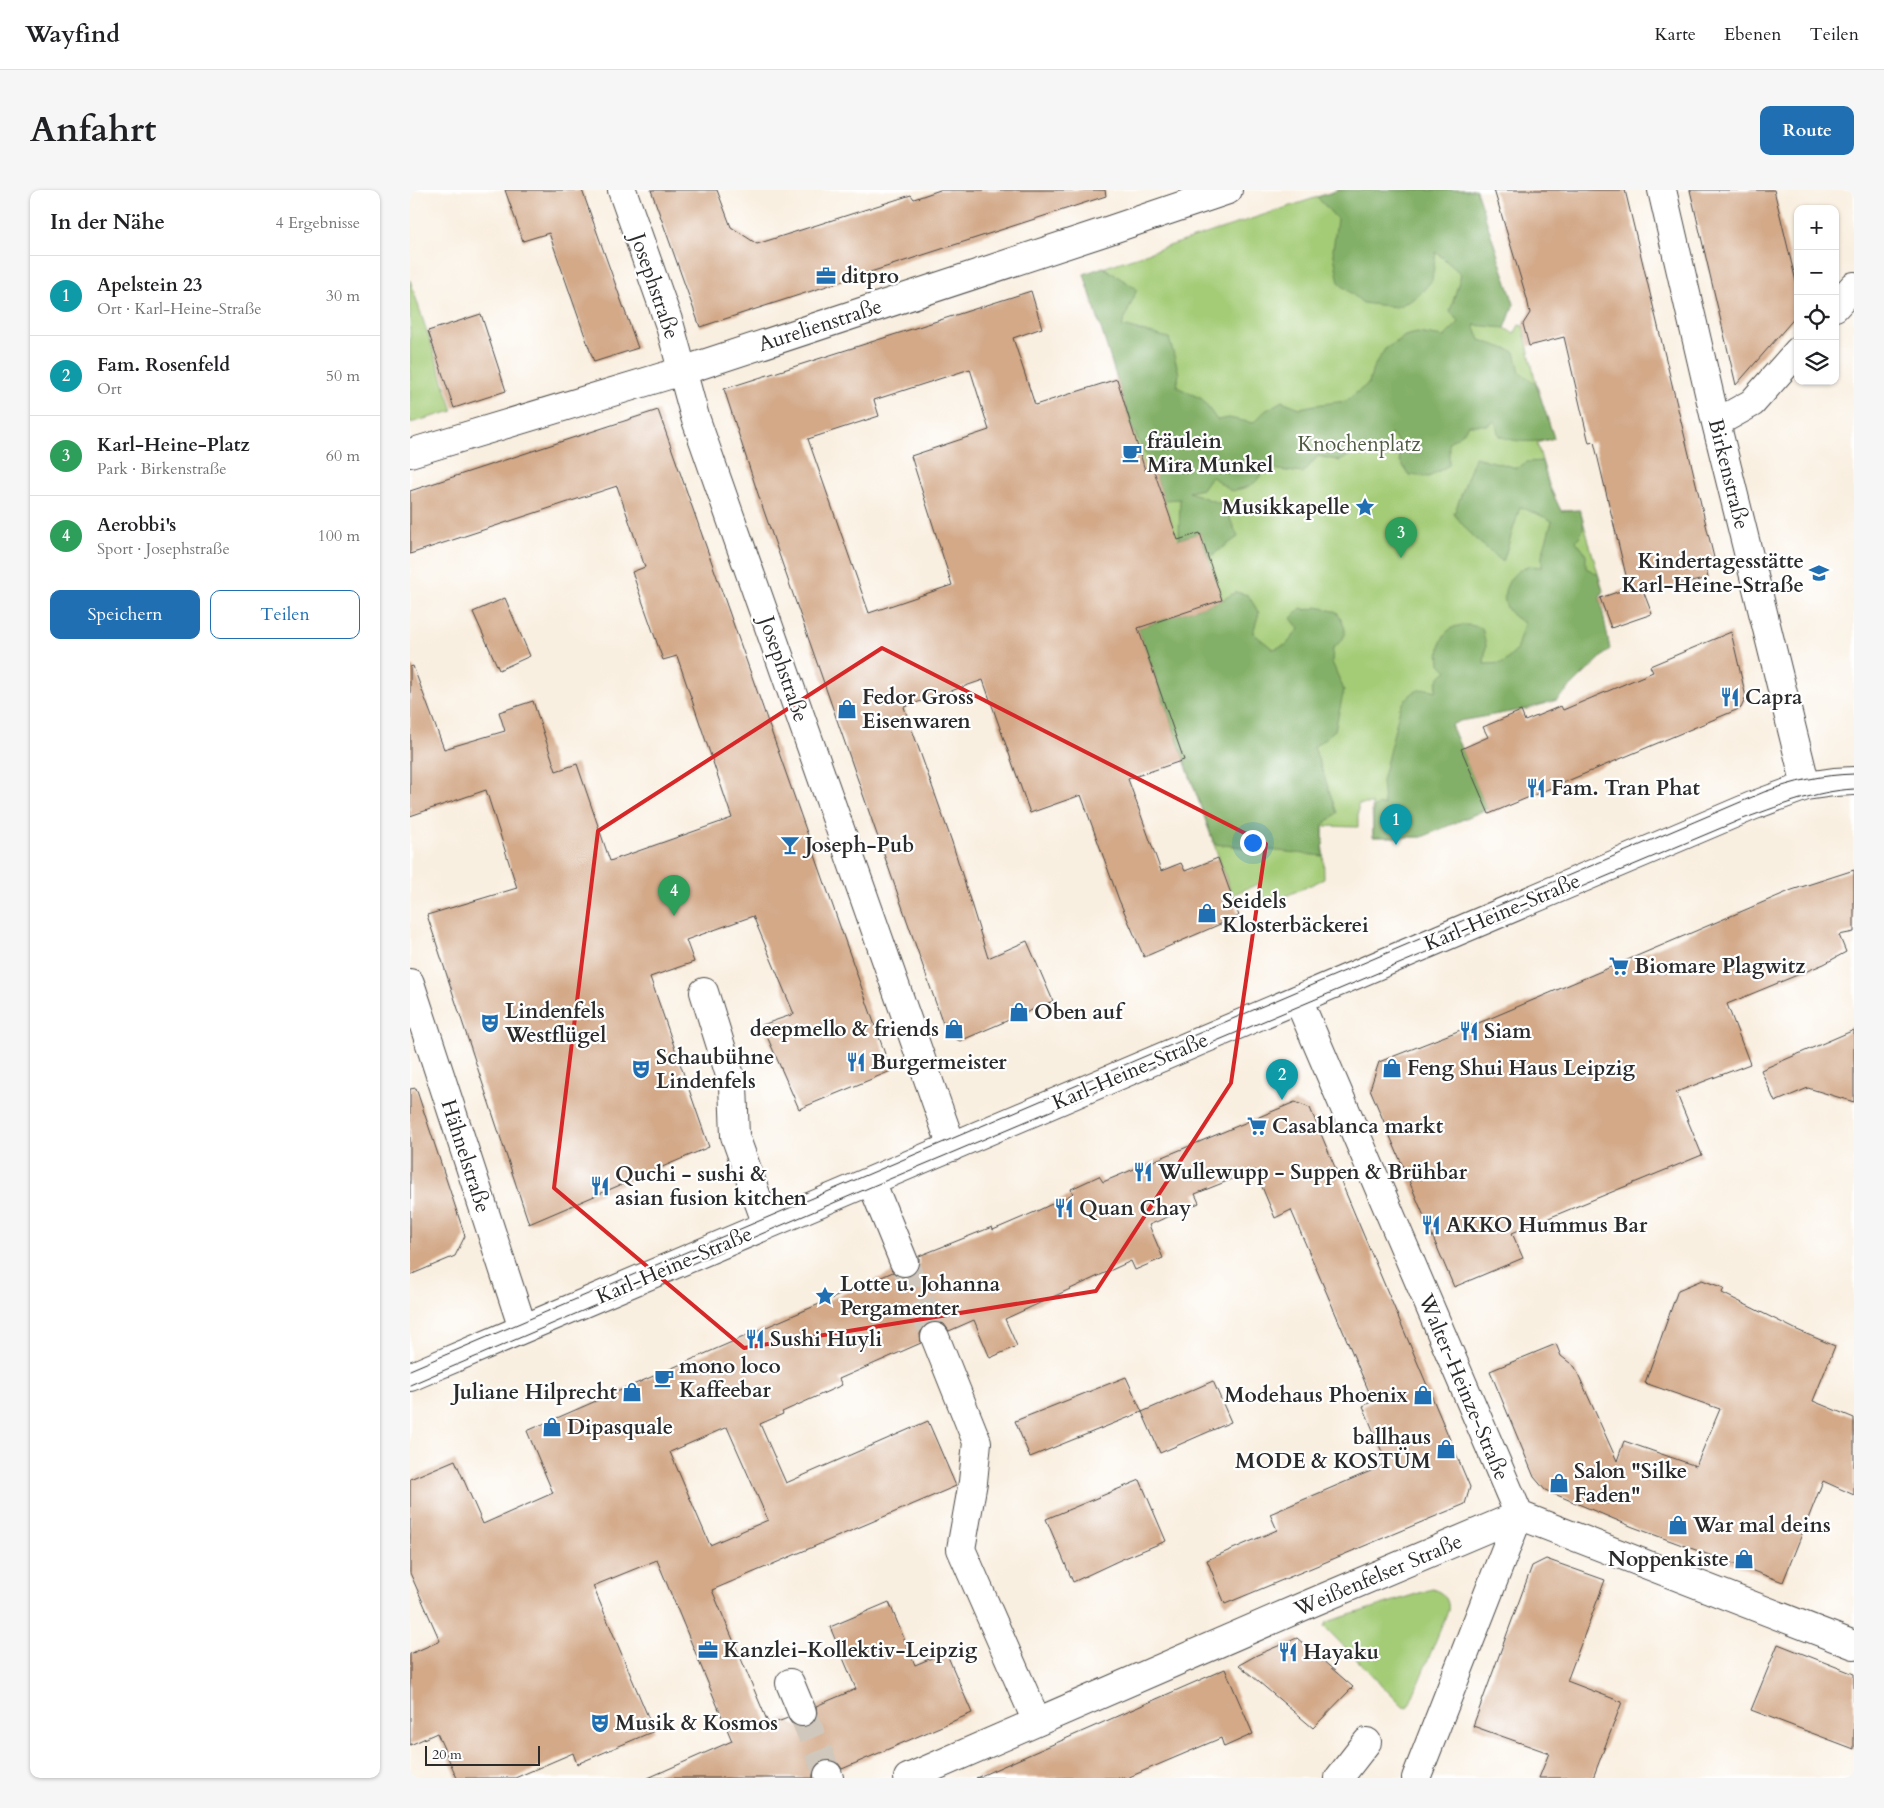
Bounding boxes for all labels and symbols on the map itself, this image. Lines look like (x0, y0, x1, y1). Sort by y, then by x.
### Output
street label: Josephstraße (622, 227, 686, 343)
place label: ditpro (841, 262, 899, 291)
office icon: ditpro (815, 265, 837, 287)
street label: Aurelienstraße (754, 292, 886, 359)
street label: Birkenstraße (1701, 416, 1756, 532)
place label: fräulein Mira Munkel (1147, 427, 1273, 480)
park label: Knochenplatz (1297, 430, 1421, 459)
cafe icon: fräulein Mira Munkel (1121, 442, 1143, 464)
place label: Musikkapelle (1222, 493, 1350, 522)
place icon: Musikkapelle (1354, 496, 1376, 518)
pin: 3 (1385, 517, 1417, 558)
place label: Kindertagesstätte Karl-Heine-Straße (1621, 547, 1804, 600)
school or university icon: Kindertagesstätte Karl-Heine-Straße (1808, 562, 1830, 584)
street label: Josephstraße (751, 610, 815, 726)
place label: Fedor Gross Eisenwaren (862, 683, 974, 736)
place label: Capra (1745, 683, 1803, 712)
restaurant icon: Capra (1719, 686, 1741, 708)
shop icon: Fedor Gross Eisenwaren (836, 698, 858, 720)
place label: Fam. Tran Phat (1551, 774, 1701, 803)
restaurant icon: Fam. Tran Phat (1525, 777, 1547, 799)
pin: 1 (1380, 804, 1412, 845)
your location (1240, 830, 1266, 856)
place label: Joseph-Pub (802, 831, 914, 860)
bar icon: Joseph-Pub (779, 834, 801, 856)
street label: Karl-Heine-Straße (1420, 867, 1585, 958)
pin: 4 (658, 875, 690, 916)
place label: Seidels Klosterbäckerei (1222, 887, 1369, 940)
shop icon: Seidels Klosterbäckerei (1196, 902, 1218, 924)
place label: Biomare Plagwitz (1634, 952, 1806, 981)
supermarket icon: Biomare Plagwitz (1608, 955, 1630, 977)
place label: Lindenfels Westflügel (504, 997, 606, 1050)
place label: Oben auf (1034, 998, 1126, 1027)
shop icon: Oben auf (1008, 1001, 1030, 1023)
theatre icon: Lindenfels Westflügel (479, 1012, 501, 1034)
place label: deepmello & friends (750, 1015, 939, 1044)
place label: Siam (1484, 1017, 1532, 1046)
shop icon: deepmello & friends (943, 1018, 965, 1040)
restaurant icon: Siam (1458, 1020, 1480, 1042)
street label: Karl-Heine-Straße (1048, 1026, 1213, 1117)
place label: Schaubühne Lindenfels (656, 1043, 774, 1096)
place label: Burgermeister (871, 1048, 1007, 1077)
restaurant icon: Burgermeister (845, 1051, 867, 1073)
place label: Feng Shui Haus Leipzig (1407, 1054, 1636, 1083)
shop icon: Feng Shui Haus Leipzig (1381, 1057, 1403, 1079)
theatre icon: Schaubühne Lindenfels (630, 1058, 652, 1080)
pin: 2 (1266, 1059, 1298, 1100)
street label: Hähnelstraße (434, 1096, 497, 1217)
place label: Casablanca markt (1272, 1112, 1444, 1141)
supermarket icon: Casablanca markt (1246, 1115, 1268, 1137)
place label: Wullewupp - Suppen & Brühbar (1157, 1158, 1468, 1187)
place label: Quchi - sushi & asian fusion kitchen (615, 1160, 808, 1213)
restaurant icon: Wullewupp - Suppen & Brühbar (1132, 1161, 1154, 1183)
restaurant icon: Quchi - sushi & asian fusion kitchen (589, 1175, 611, 1197)
place label: Quan Chay (1079, 1194, 1191, 1223)
restaurant icon: Quan Chay (1053, 1197, 1075, 1219)
place label: AKKO Hummus Bar (1446, 1211, 1648, 1240)
restaurant icon: AKKO Hummus Bar (1420, 1214, 1442, 1236)
street label: Karl-Heine-Straße (592, 1220, 757, 1311)
place label: Lotte u. Johanna Pergamenter (840, 1270, 1001, 1323)
place icon: Lotte u. Johanna Pergamenter (814, 1285, 836, 1307)
street label: Walter-Heinze-Straße (1411, 1289, 1516, 1485)
place label: Sushi Huyli (770, 1325, 882, 1354)
restaurant icon: Sushi Huyli (744, 1328, 766, 1350)
place label: mono loco Kaffeebar (679, 1352, 781, 1405)
cafe icon: mono loco Kaffeebar (653, 1367, 675, 1389)
place label: Juliane Hilprecht (450, 1378, 618, 1407)
shop icon: Juliane Hilprecht (621, 1381, 643, 1403)
place label: Modehaus Phoenix (1224, 1381, 1409, 1410)
shop icon: Modehaus Phoenix (1412, 1384, 1434, 1406)
place label: Dipasquale (567, 1413, 673, 1442)
shop icon: Dipasquale (541, 1416, 563, 1438)
place label: ballhaus MODE & KOSTÜM (1235, 1423, 1431, 1476)
shop icon: ballhaus MODE & KOSTÜM (1435, 1438, 1457, 1460)
place label: Salon "Silke Faden" (1574, 1457, 1687, 1510)
shop icon: Salon "Silke Faden" (1548, 1472, 1570, 1494)
place label: War mal deins (1692, 1511, 1831, 1540)
shop icon: War mal deins (1667, 1514, 1689, 1536)
street label: Weißenfelser Straße (1289, 1527, 1467, 1624)
place label: Noppenkiste (1608, 1545, 1729, 1574)
shop icon: Noppenkiste (1733, 1548, 1755, 1570)
place label: Kanzlei-Kollektiv-Leipzig (723, 1636, 978, 1665)
place label: Hayaku (1303, 1638, 1379, 1667)
office icon: Kanzlei-Kollektiv-Leipzig (697, 1639, 719, 1661)
restaurant icon: Hayaku (1277, 1641, 1299, 1663)
place label: Musik & Kosmos (615, 1709, 778, 1738)
theatre icon: Musik & Kosmos (589, 1712, 611, 1734)
scale bar (425, 1743, 540, 1766)

